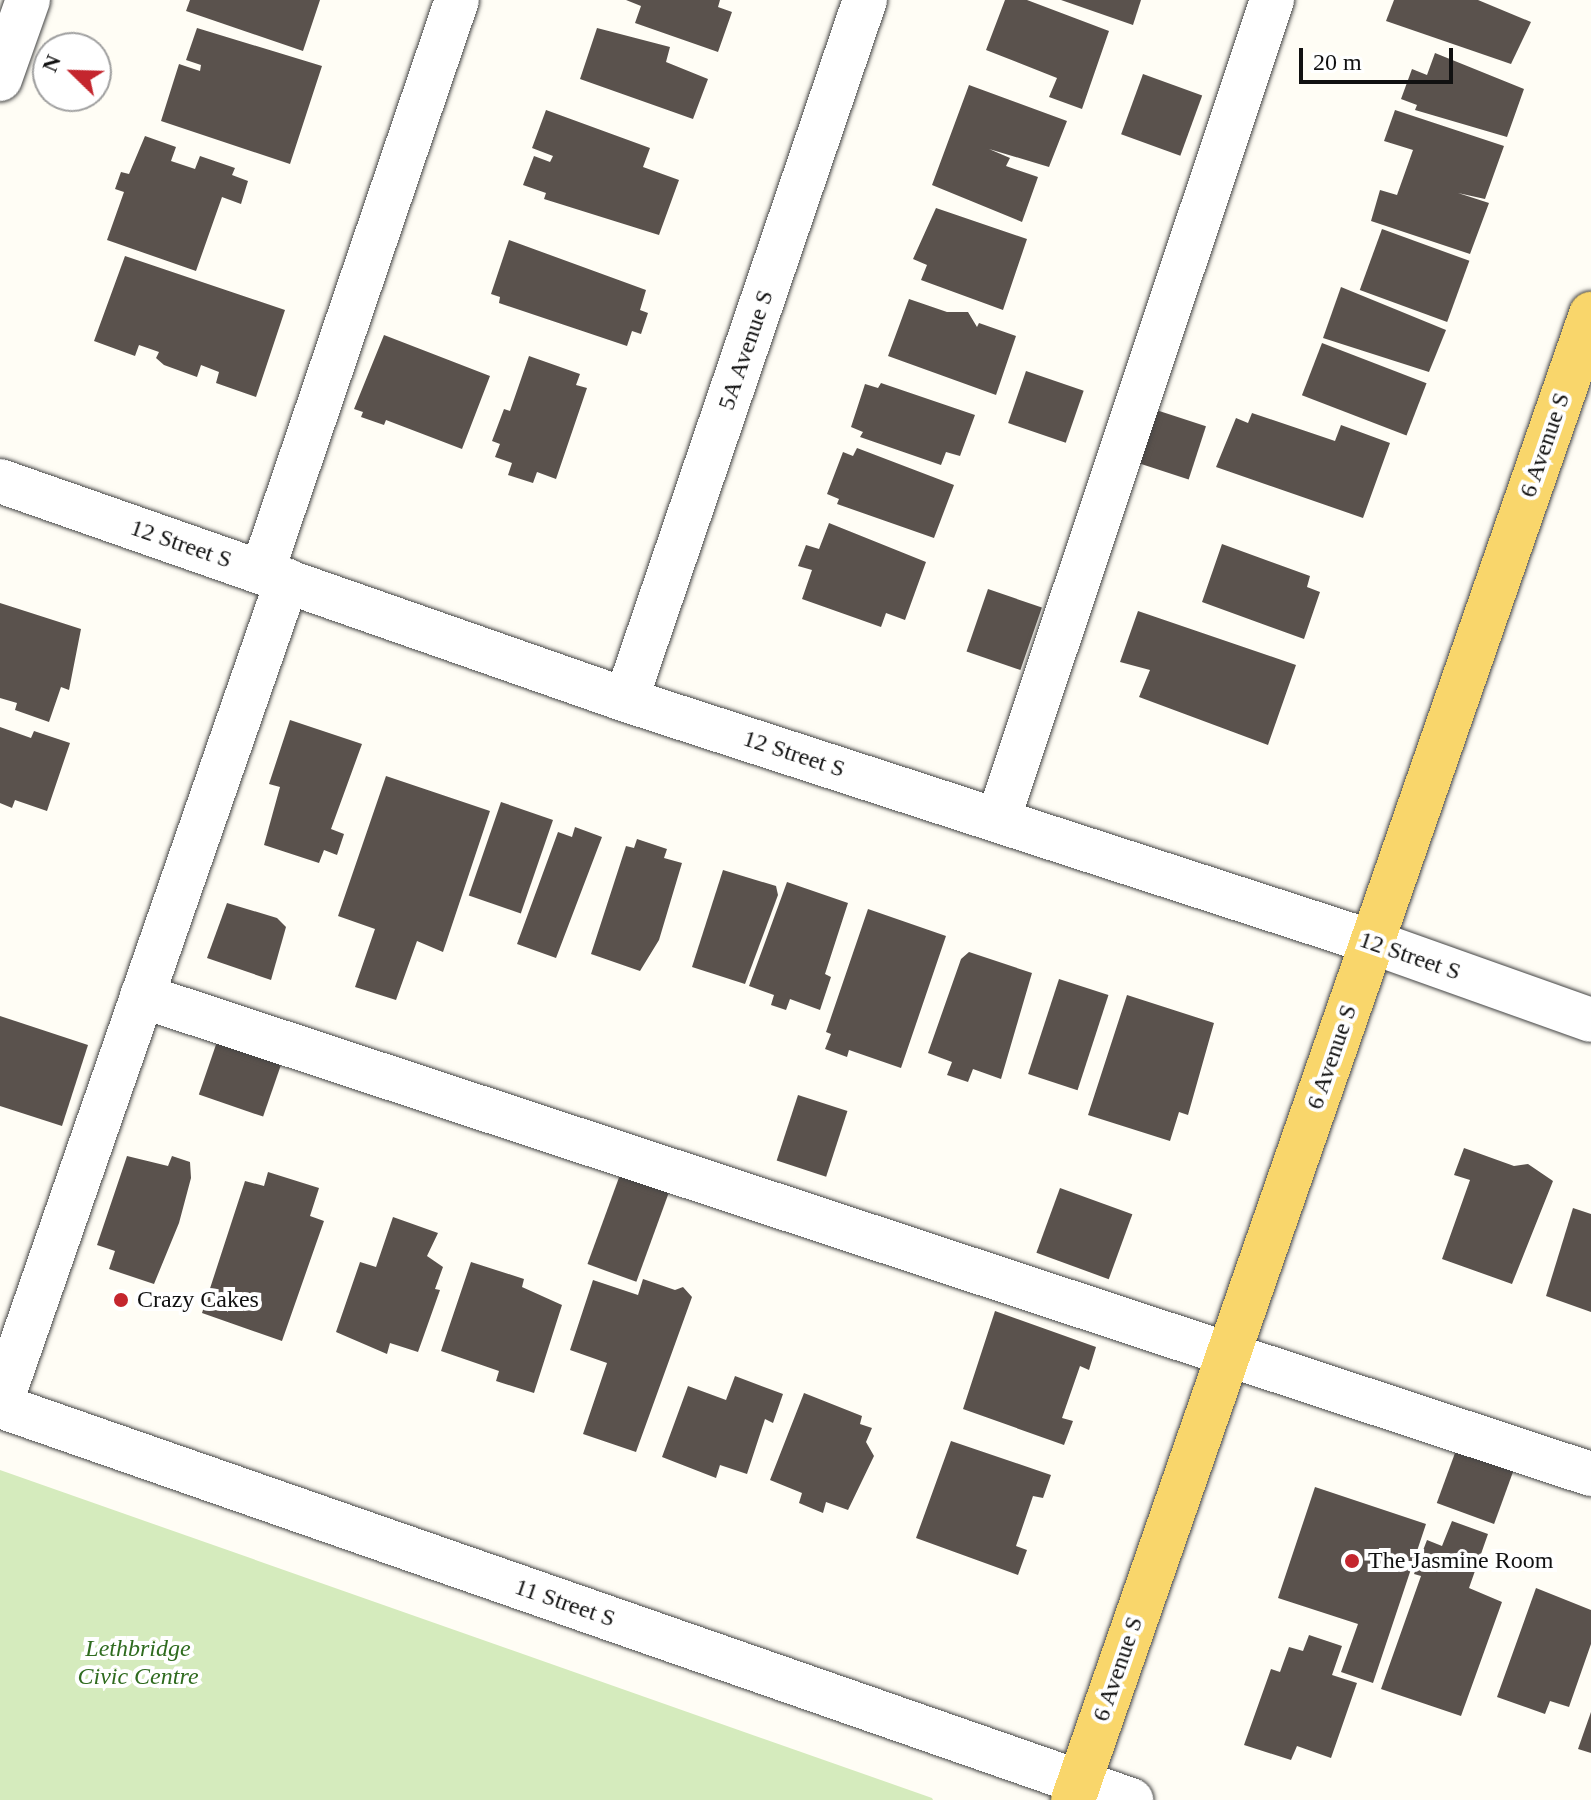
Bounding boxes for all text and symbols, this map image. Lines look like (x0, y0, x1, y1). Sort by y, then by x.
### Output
north arrow (32, 32, 112, 112)
scale bar (1303, 32, 1457, 82)
text: 20 m (1313, 49, 1362, 75)
text: N (37, 51, 66, 75)
street label: 5A Avenue S (712, 285, 780, 415)
street label: 6 Avenue S (1513, 388, 1577, 502)
street label: 12 Street S (127, 513, 235, 575)
street label: 12 Street S (739, 724, 849, 784)
street label: 12 Street S (1356, 925, 1464, 987)
street label: 6 Avenue S (1300, 1000, 1364, 1114)
place label: Crazy Cakes (137, 1286, 259, 1314)
marker: Crazy Cakes (112, 1291, 130, 1309)
place label: The Jasmine Room (1368, 1547, 1553, 1575)
marker: The Jasmine Room (1343, 1552, 1361, 1570)
street label: 11 Street S (511, 1572, 619, 1634)
street label: 6 Avenue S (1086, 1612, 1150, 1726)
park label: Lethbridge Civic Centre (77, 1635, 199, 1691)

